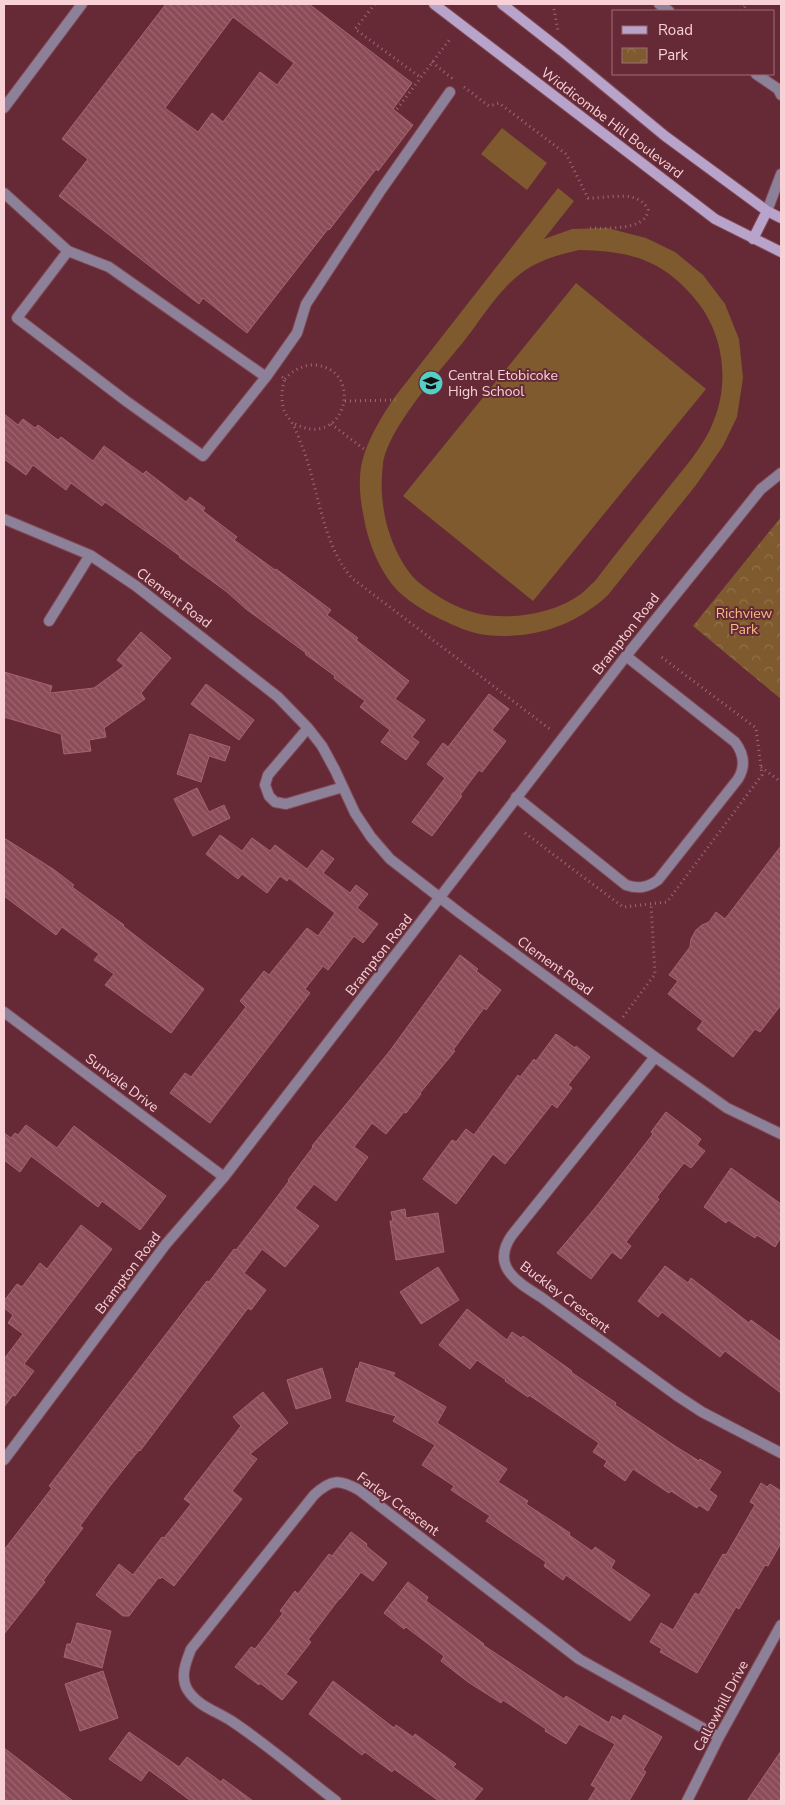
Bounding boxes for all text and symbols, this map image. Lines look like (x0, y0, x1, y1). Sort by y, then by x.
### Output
legend (612, 10, 775, 75)
text: Road (658, 20, 693, 40)
text: Park (658, 45, 688, 65)
street label: Widdicombe Hill Boulevard (537, 63, 687, 183)
place label: Central Etobicoke High School (448, 366, 558, 401)
school or university icon: Central Etobicoke High School (418, 370, 444, 396)
street label: Clement Road (133, 564, 215, 632)
street label: Brampton Road (588, 589, 664, 679)
park label: Richview Park (716, 604, 773, 639)
street label: Brampton Road (341, 910, 417, 1000)
street label: Clement Road (513, 932, 597, 1000)
street label: Sunvale Drive (81, 1049, 163, 1117)
street label: Brampton Road (91, 1228, 165, 1318)
street label: Buckley Crescent (516, 1257, 614, 1337)
street label: Farley Crescent (353, 1468, 443, 1540)
street label: Callowhill Drive (689, 1657, 753, 1755)

